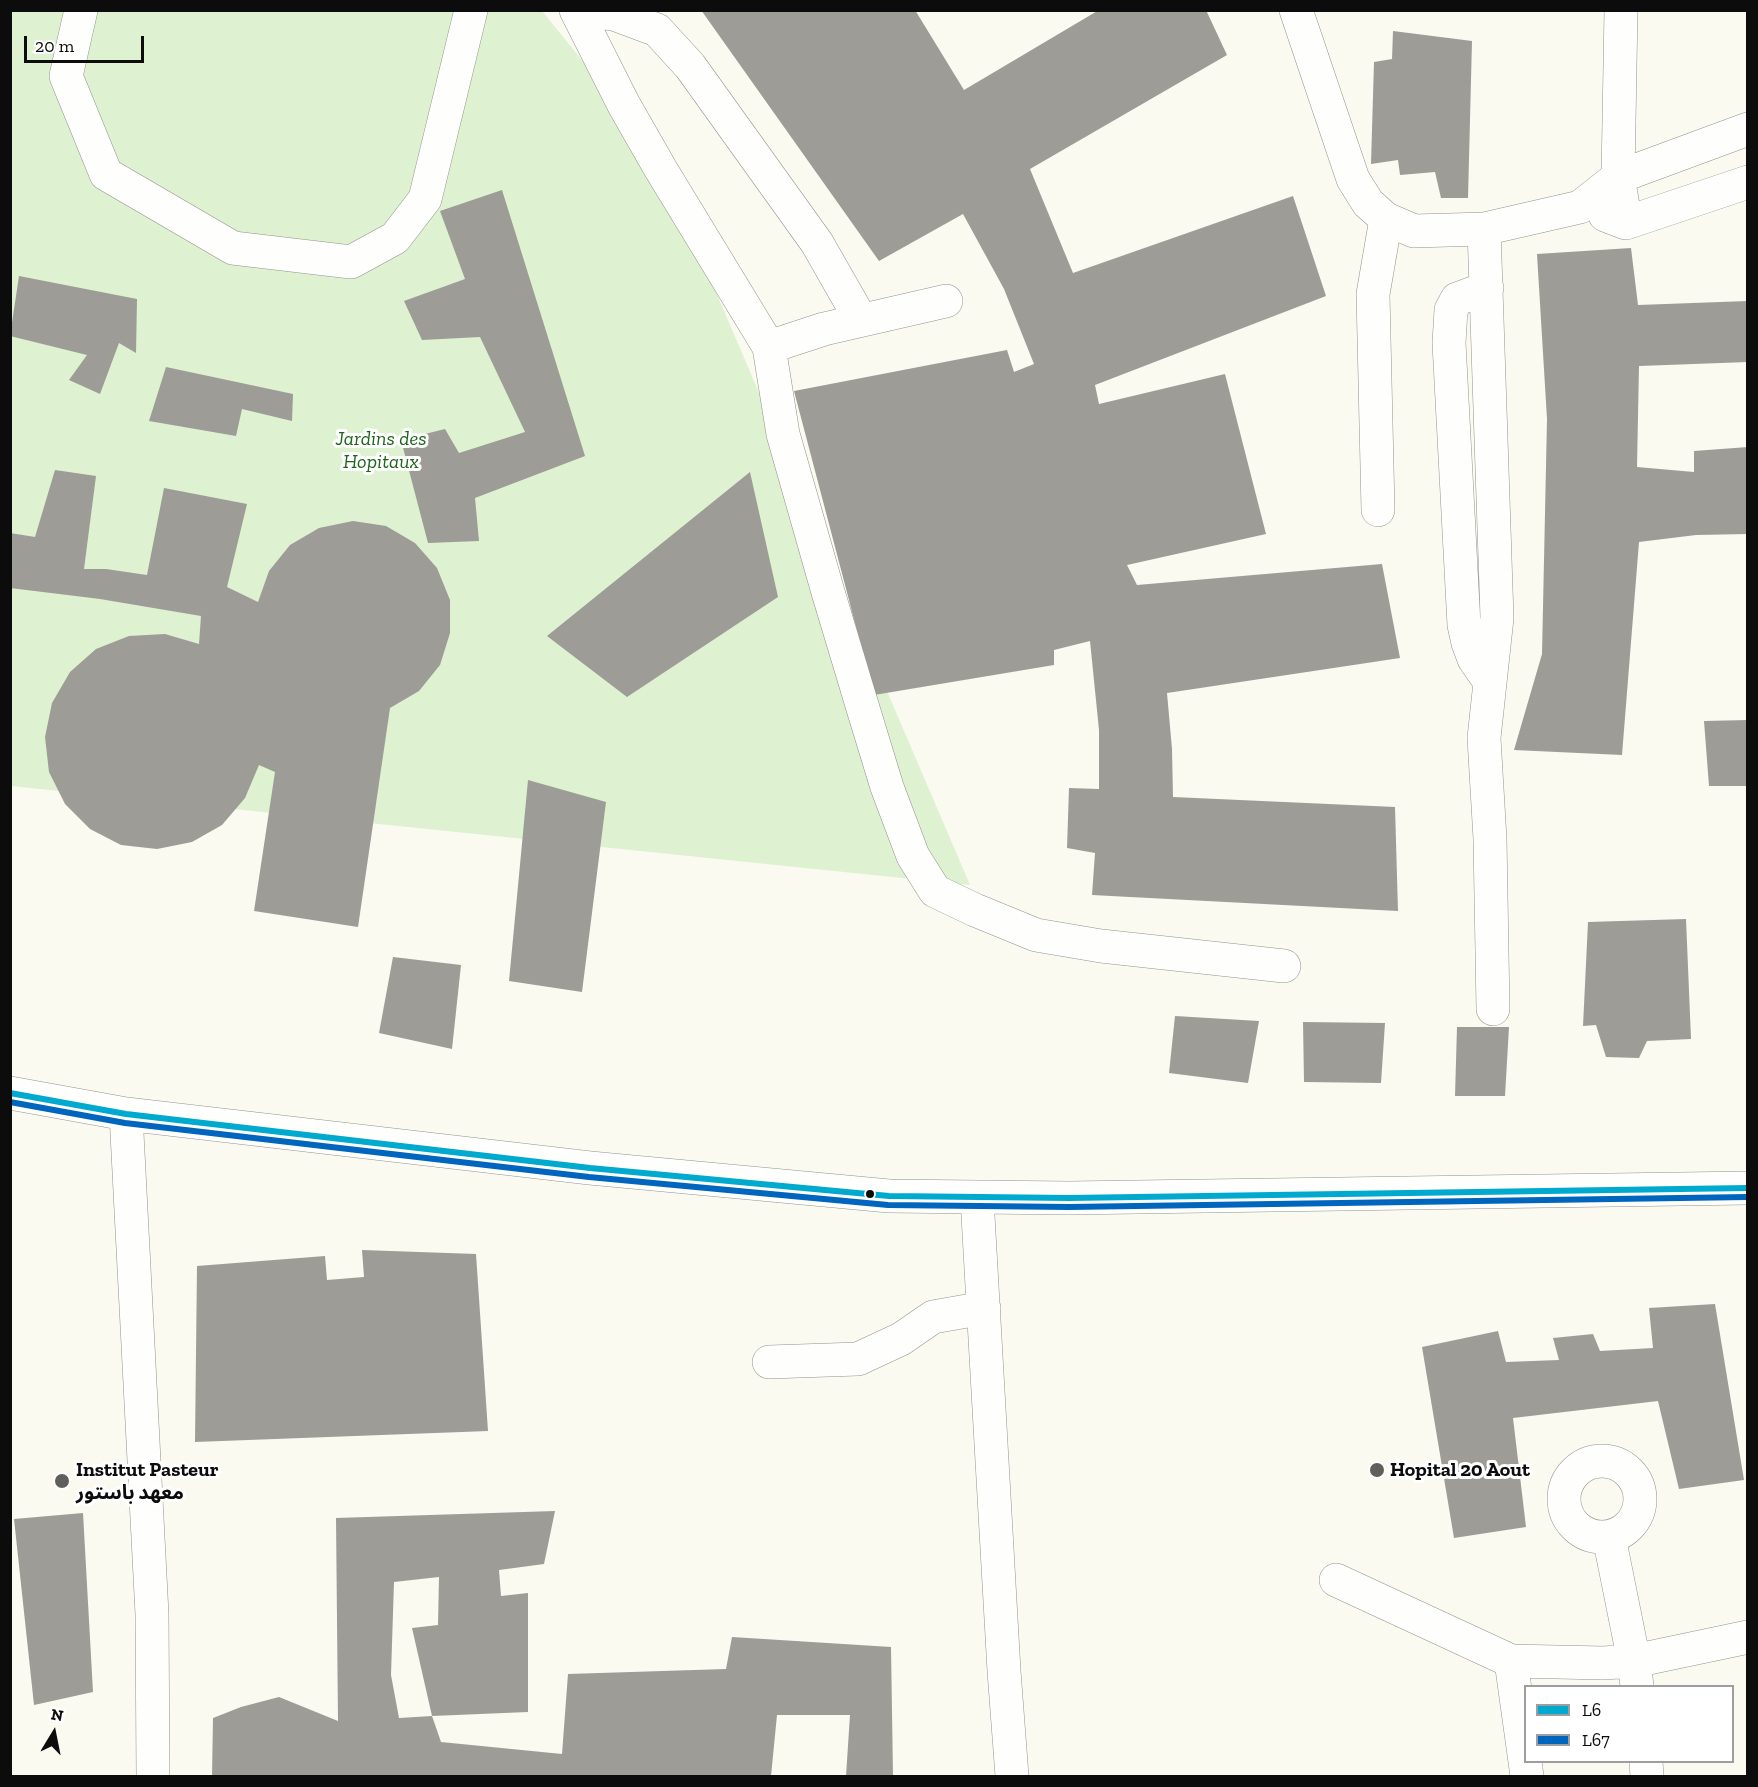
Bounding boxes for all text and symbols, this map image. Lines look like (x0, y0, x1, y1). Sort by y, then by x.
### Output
scale bar (27, 24, 147, 62)
text: 20 m (35, 35, 74, 57)
park label: Jardins des Hopitaux (335, 427, 427, 474)
unlabelled marker (864, 1188, 876, 1200)
place label: Institut Pasteur معهد باستور (76, 1458, 219, 1505)
place label: Hopital 20 Aout (1390, 1458, 1530, 1482)
marker: Hopital 20 Aout (1368, 1461, 1386, 1479)
marker: Institut Pasteur معهد باستور (53, 1472, 71, 1490)
legend (1524, 1685, 1734, 1763)
text: L6 (1582, 1699, 1601, 1721)
north arrow (24, 1703, 84, 1763)
text: N (50, 1704, 65, 1725)
text: L67 (1582, 1729, 1610, 1751)

